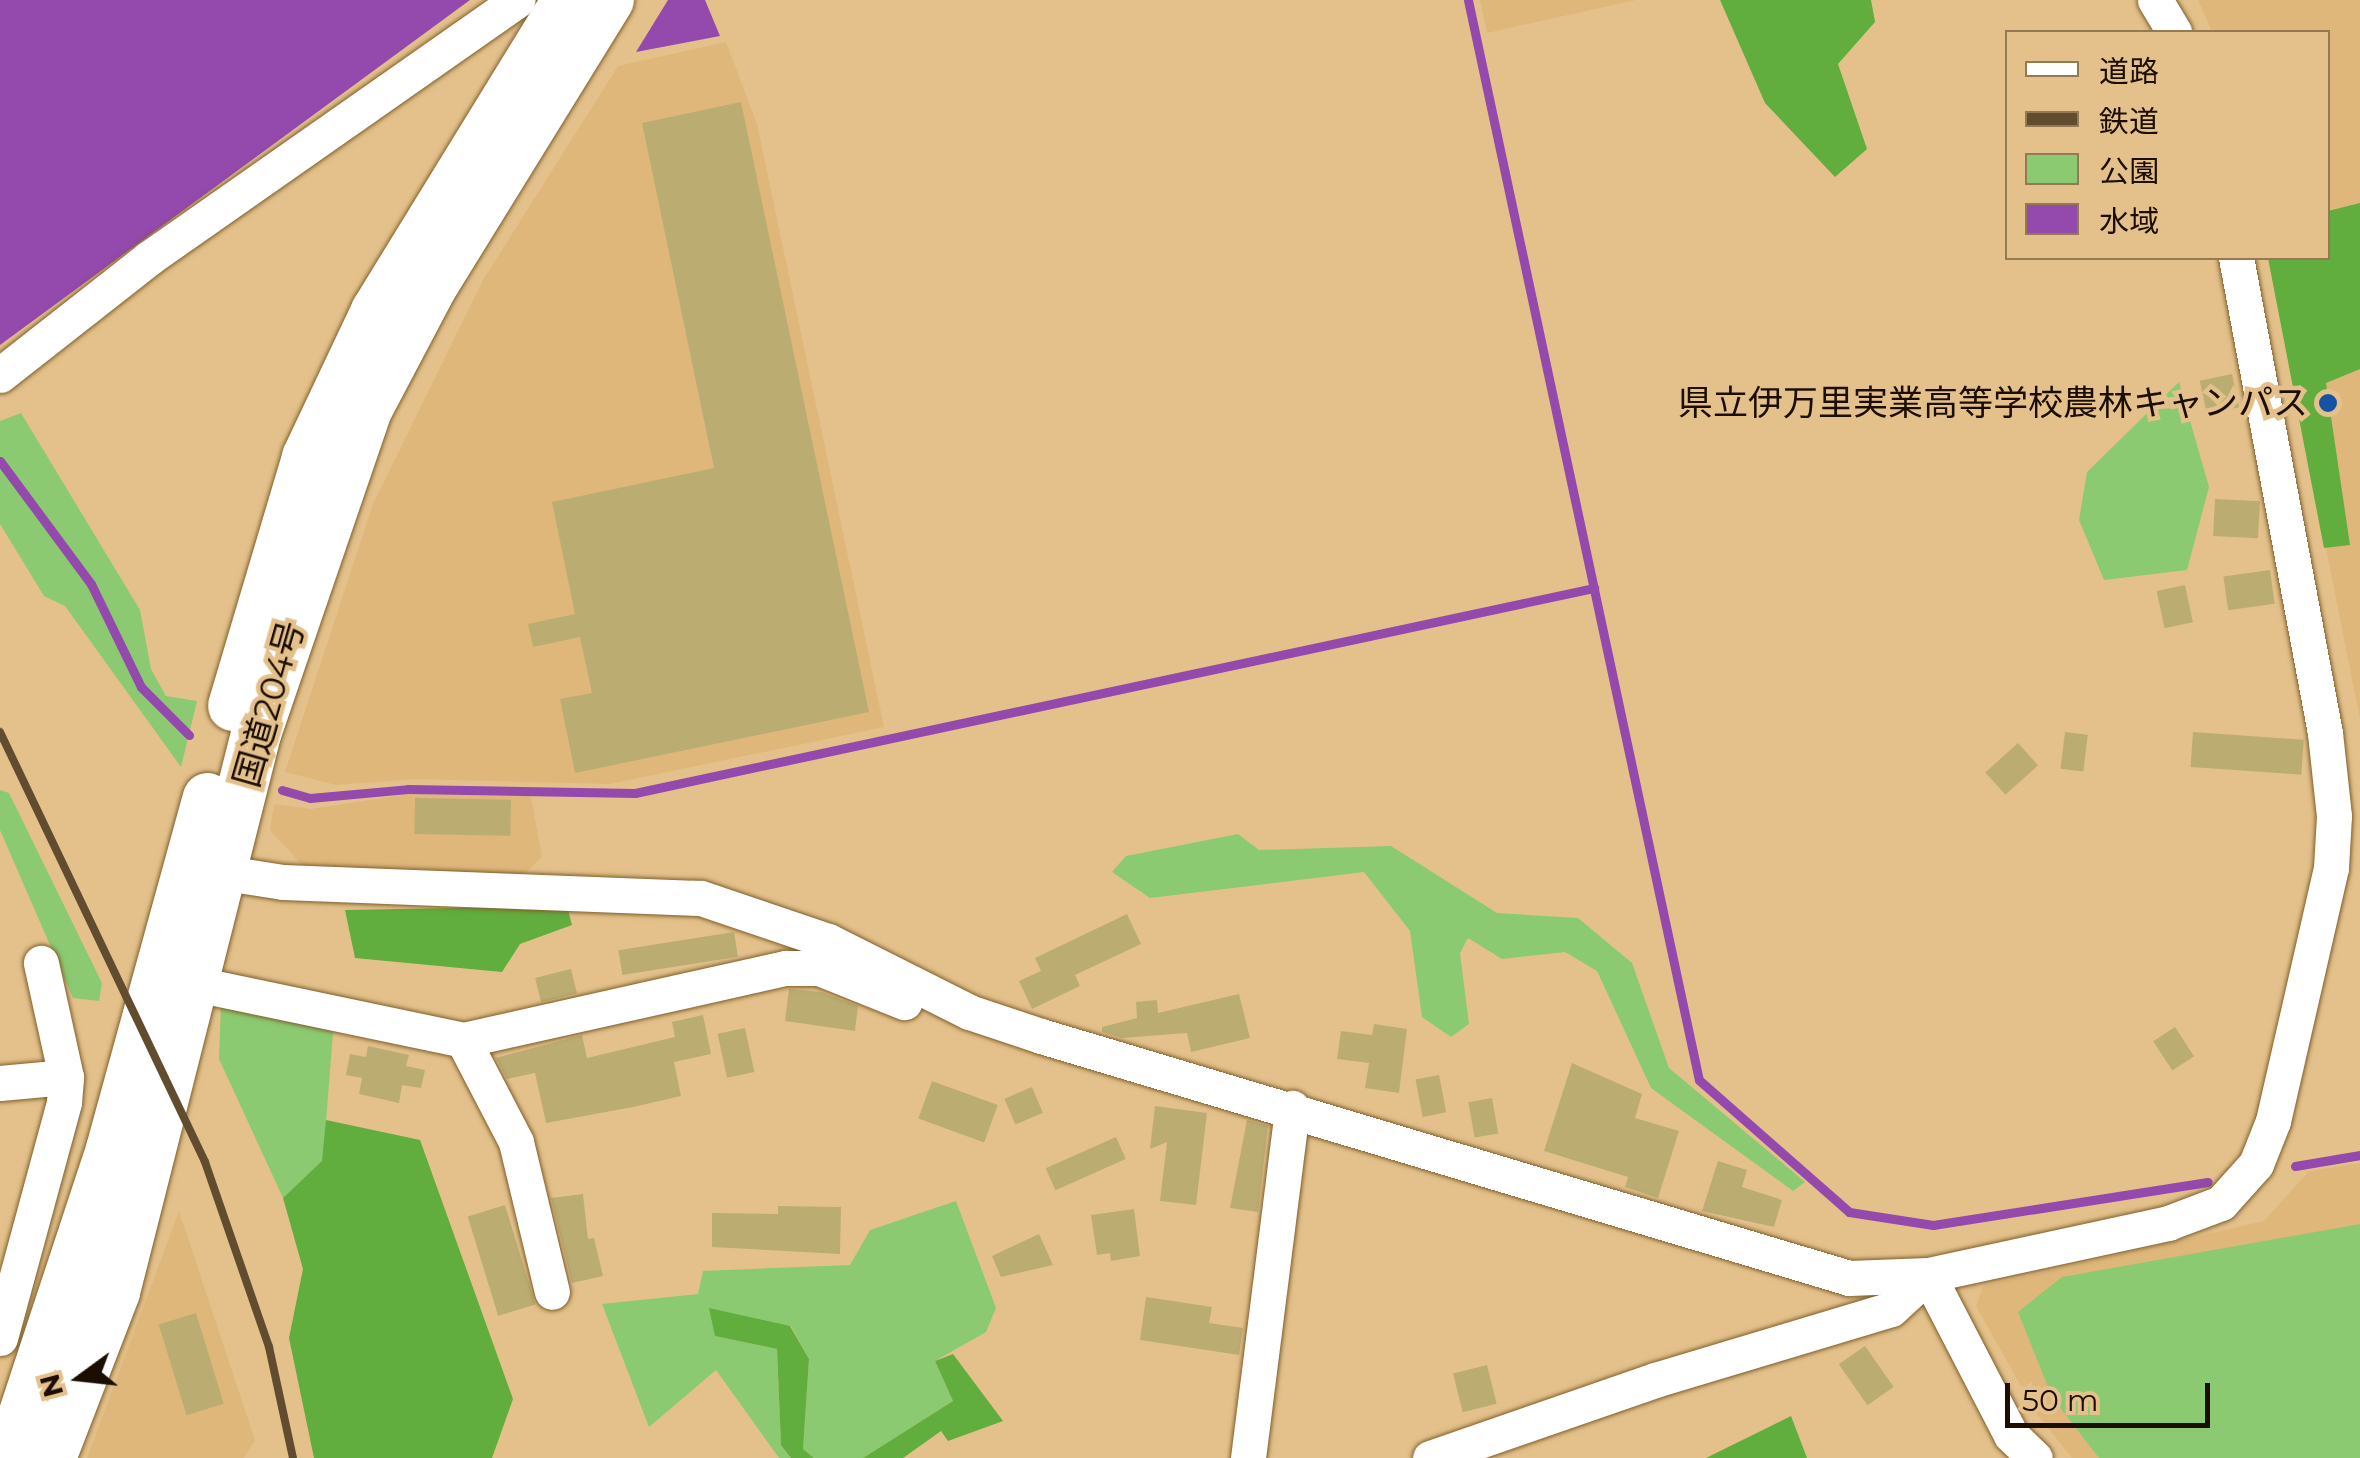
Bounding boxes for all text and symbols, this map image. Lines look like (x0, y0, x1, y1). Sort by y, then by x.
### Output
legend (2005, 30, 2330, 260)
text: 道路 (2099, 53, 2159, 90)
text: 鉄道 (2099, 103, 2159, 140)
text: 公園 (2099, 153, 2159, 190)
text: 水域 (2099, 203, 2159, 240)
place label: 県立伊万里実業高等学校農林キャンパス (1678, 382, 2308, 424)
marker: 県立伊万里実業高等学校農林キャンパス (2317, 392, 2339, 414)
street label: 国道204号 (225, 616, 313, 792)
north arrow (30, 1328, 130, 1428)
scale bar (2010, 1363, 2215, 1425)
text: N (32, 1370, 70, 1401)
text: 50 m (2022, 1382, 2099, 1419)

